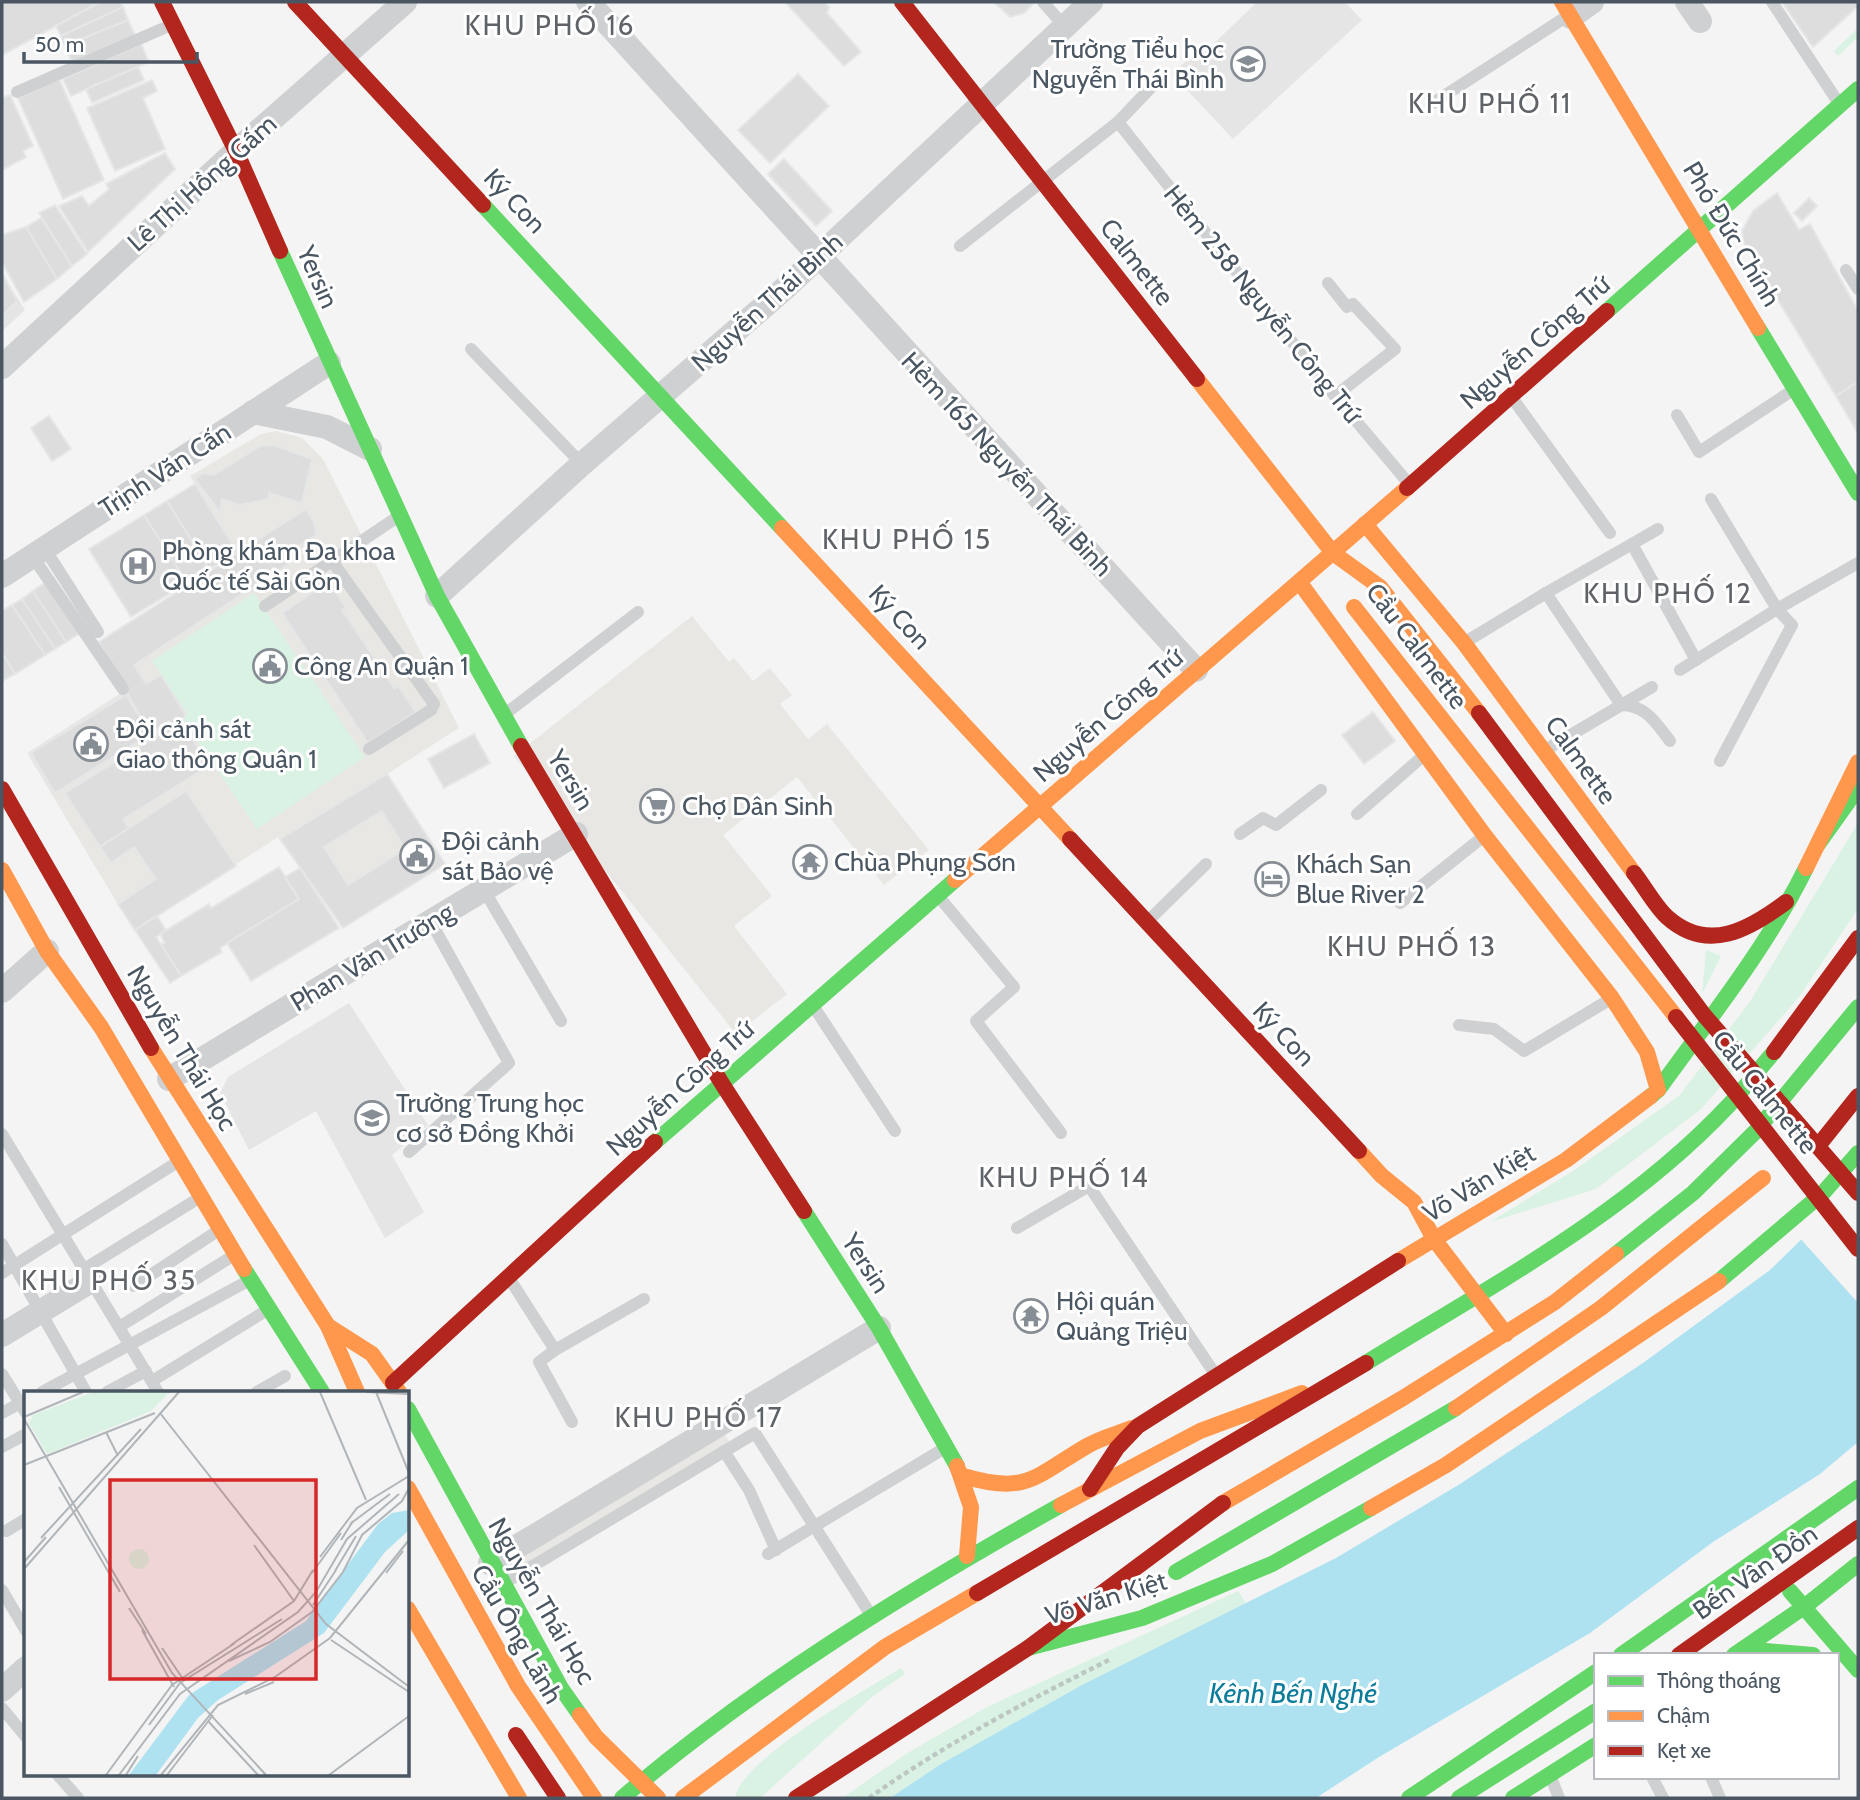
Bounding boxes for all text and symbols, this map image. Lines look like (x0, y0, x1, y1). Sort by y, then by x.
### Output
district label: KHU PHỐ 16 (465, 6, 635, 42)
scale bar (24, 21, 198, 65)
text: 50 m (35, 32, 84, 57)
place label: Trường Tiểu học Nguyễn Thái Bình (1032, 33, 1224, 95)
school or university icon: Trường Tiểu học Nguyễn Thái Bình (1229, 45, 1267, 83)
district label: KHU PHỐ 11 (1408, 84, 1572, 120)
street label: Lê Thị Hồng Gấm (121, 108, 283, 258)
street label: Phó Đức Chính (1676, 156, 1788, 312)
street label: Ký Con (477, 162, 553, 240)
street label: Hẻm 258 Nguyễn Công Trứ (1157, 179, 1370, 431)
street label: Calmette (1093, 212, 1181, 312)
street label: Nguyễn Thái Bình (685, 226, 849, 378)
street label: Yersin (290, 240, 346, 313)
street label: Nguyễn Công Trứ (1454, 267, 1618, 416)
street label: Hẻm 165 Nguyễn Thái Bình (895, 345, 1119, 583)
street label: Trịnh Văn Cấn (93, 416, 237, 524)
district label: KHU PHỐ 15 (822, 520, 992, 556)
place label: Phòng khám Đa khoa Quốc tế Sài Gòn (162, 535, 396, 597)
hospital icon: Phòng khám Đa khoa Quốc tế Sài Gòn (119, 547, 157, 585)
district label: KHU PHỐ 12 (1583, 574, 1753, 610)
street label: Cầu Calmette (1359, 577, 1475, 715)
street label: Ký Con (862, 578, 938, 656)
street label: Nguyễn Công Trứ (1027, 640, 1191, 789)
public building icon: Công An Quận 1 (251, 647, 289, 685)
place label: Công An Quận 1 (294, 650, 469, 682)
street label: Calmette (1538, 710, 1624, 810)
place label: Đội cảnh sát Giao thông Quận 1 (116, 713, 317, 775)
public building icon: Đội cảnh sát Giao thông Quận 1 (72, 725, 110, 763)
street label: Yersin (540, 743, 601, 816)
supermarket icon: Chợ Dân Sinh (638, 787, 676, 825)
place label: Chợ Dân Sinh (682, 790, 833, 822)
place label: Đội cảnh sát Bảo vệ (442, 825, 554, 887)
public building icon: Đội cảnh sát Bảo vệ (398, 837, 436, 875)
temple icon: Chùa Phụng Sơn (791, 843, 829, 881)
place label: Chùa Phụng Sơn (834, 846, 1016, 878)
place label: Khách Sạn Blue River 2 (1296, 848, 1425, 910)
hotel icon: Khách Sạn Blue River 2 (1253, 860, 1291, 898)
street label: Phan Văn Trường (285, 895, 460, 1018)
district label: KHU PHỐ 13 (1327, 927, 1497, 963)
street label: Nguyễn Thái Học (120, 960, 244, 1136)
street label: Ký Con (1246, 995, 1322, 1073)
street label: Nguyễn Công Trứ (600, 1012, 762, 1163)
street label: Cầu Calmette (1706, 1024, 1824, 1160)
place label: Trường Trung học cơ sở Đồng Khởi (396, 1087, 584, 1149)
school or university icon: Trường Trung học cơ sở Đồng Khởi (353, 1099, 391, 1137)
street label: Võ Văn Kiệt (1417, 1137, 1541, 1229)
district label: KHU PHỐ 14 (978, 1158, 1150, 1194)
street label: Yersin (834, 1226, 897, 1299)
district label: KHU PHỐ 35 (21, 1261, 197, 1297)
place label: Hội quán Quảng Triệu (1056, 1285, 1188, 1347)
temple icon: Hội quán Quảng Triệu (1012, 1297, 1050, 1335)
inset map (24, 1391, 410, 1776)
district label: KHU PHỐ 17 (614, 1398, 784, 1434)
street label: Nguyễn Thái Học (481, 1512, 603, 1690)
street label: Bến Vân Đồn (1687, 1517, 1823, 1627)
street label: Cầu Ông Lãnh (464, 1559, 570, 1709)
street label: Võ Văn Kiệt (1042, 1564, 1171, 1632)
legend (1594, 1653, 1839, 1779)
text: Thông thoáng (1657, 1668, 1781, 1693)
water label: Kênh Bến Nghé (1209, 1676, 1377, 1710)
text: Chậm (1657, 1703, 1710, 1728)
text: Kẹt xe (1657, 1738, 1711, 1763)

